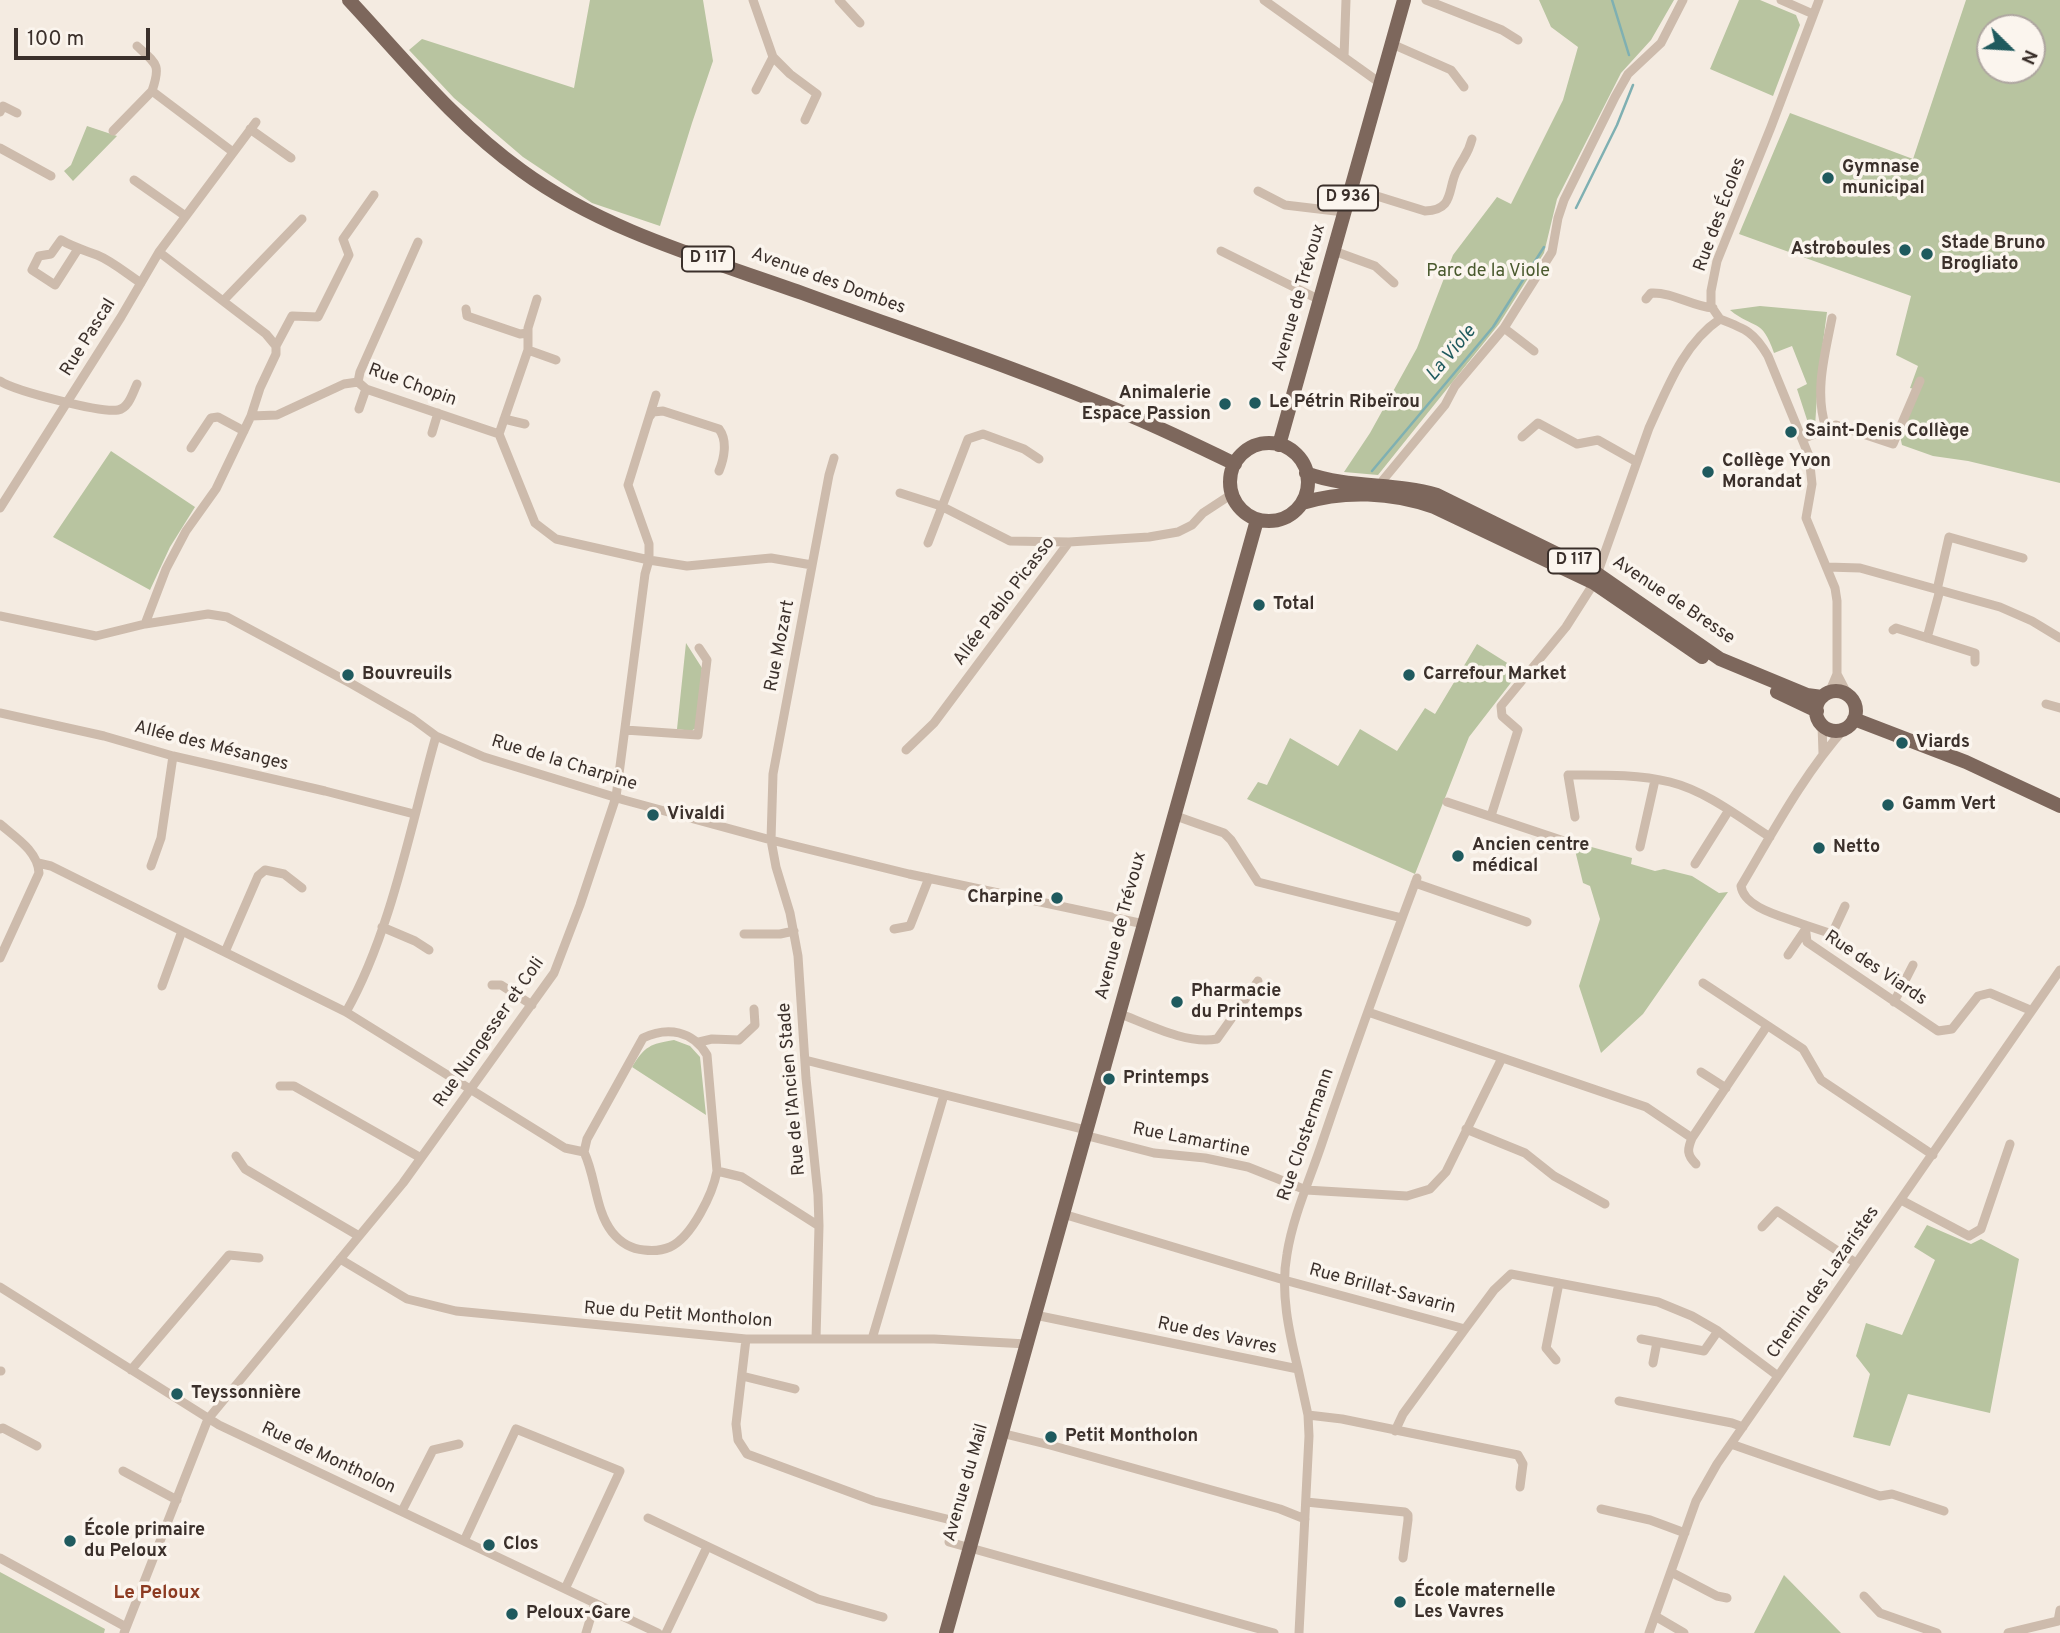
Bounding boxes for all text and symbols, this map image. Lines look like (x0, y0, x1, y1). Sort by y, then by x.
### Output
scale bar (18, 14, 154, 58)
north arrow (1976, 14, 2046, 84)
text: 100 m (27, 26, 84, 53)
text: N (2015, 46, 2042, 68)
street label: Rue des Écoles (1690, 155, 1752, 275)
place label: Gymnase municipal (1842, 157, 1925, 200)
marker: Gymnase municipal (1820, 170, 1836, 186)
road number: D 936 (1318, 186, 1378, 210)
street label: Avenue de Trévoux (1269, 222, 1331, 374)
place label: Stade Bruno Brogliato (1941, 233, 2045, 276)
place label: Astroboules (1791, 239, 1891, 261)
marker: Astroboules (1897, 242, 1913, 258)
street label: Avenue des Dombes (748, 244, 908, 320)
road number: D 117 (682, 246, 734, 272)
marker: Stade Bruno Brogliato (1919, 246, 1935, 262)
park label: Parc de la Viole (1426, 261, 1550, 283)
street label: Rue Pascal (57, 295, 121, 381)
water label: La Viole (1422, 322, 1482, 386)
street label: Rue Chopin (365, 360, 459, 412)
place label: Animalerie Espace Passion (1082, 383, 1211, 426)
place label: Le Pétrin Ribeïrou (1269, 392, 1420, 414)
marker: Le Pétrin Ribeïrou (1247, 395, 1263, 411)
marker: Animalerie Espace Passion (1217, 396, 1233, 412)
place label: Saint-Denis Collège (1805, 421, 1969, 443)
marker: Saint-Denis Collège (1783, 424, 1799, 440)
place label: Collège Yvon Morandat (1722, 451, 1831, 494)
marker: Collège Yvon Morandat (1700, 464, 1716, 480)
street label: Allée Pablo Picasso (950, 533, 1060, 671)
road number: D 117 (1548, 548, 1600, 574)
street label: Avenue de Bresse (1608, 552, 1738, 650)
place label: Total (1273, 594, 1315, 616)
marker: Total (1251, 597, 1267, 613)
street label: Rue Mozart (762, 598, 800, 694)
place label: Bouvreuils (362, 664, 452, 686)
place label: Carrefour Market (1423, 664, 1566, 686)
marker: Bouvreuils (340, 667, 356, 683)
marker: Carrefour Market (1401, 667, 1417, 683)
street label: Allée des Mésanges (132, 717, 290, 777)
street label: Rue de la Charpine (488, 732, 640, 796)
place label: Viards (1916, 732, 1970, 754)
marker: Viards (1894, 735, 1910, 751)
place label: Gamm Vert (1902, 794, 1996, 816)
marker: Gamm Vert (1880, 797, 1896, 813)
place label: Vivaldi (667, 804, 725, 826)
marker: Vivaldi (645, 807, 661, 823)
place label: Ancien centre médical (1472, 835, 1589, 878)
place label: Netto (1833, 837, 1880, 859)
marker: Netto (1811, 840, 1827, 856)
marker: Ancien centre médical (1450, 848, 1466, 864)
street label: Avenue de Trévoux (1092, 850, 1152, 1002)
place label: Charpine (967, 887, 1043, 909)
marker: Charpine (1049, 890, 1065, 906)
street label: Rue des Viards (1820, 927, 1930, 1011)
street label: Rue Nungesser et Coli (430, 954, 550, 1112)
place label: Pharmacie du Printemps (1191, 981, 1303, 1024)
marker: Pharmacie du Printemps (1169, 994, 1185, 1010)
street label: Rue de l’Ancien Stade (775, 1002, 811, 1176)
street label: Rue Clostermann (1274, 1066, 1340, 1204)
place label: Printemps (1123, 1068, 1209, 1090)
marker: Printemps (1101, 1071, 1117, 1087)
street label: Rue Lamartine (1131, 1119, 1251, 1163)
street label: Chemin des Lazaristes (1763, 1203, 1885, 1363)
street label: Rue Brillat-Savarin (1306, 1260, 1458, 1320)
street label: Rue du Petit Montholon (583, 1299, 773, 1333)
street label: Rue des Vavres (1155, 1314, 1279, 1360)
place label: Teyssonnière (191, 1383, 301, 1405)
marker: Teyssonnière (169, 1386, 185, 1402)
street label: Rue de Montholon (257, 1418, 399, 1500)
street label: Avenue du Mail (940, 1422, 994, 1544)
place label: Petit Montholon (1065, 1426, 1198, 1448)
marker: Petit Montholon (1043, 1429, 1059, 1445)
place label: École primaire du Peloux (84, 1520, 205, 1562)
marker: École primaire du Peloux (62, 1533, 78, 1549)
place label: Clos (503, 1534, 539, 1556)
marker: Clos (481, 1537, 497, 1553)
place label: École maternelle Les Vavres (1414, 1581, 1555, 1624)
district label: Le Peloux (113, 1583, 201, 1605)
marker: École maternelle Les Vavres (1392, 1594, 1408, 1610)
place label: Peloux-Gare (526, 1603, 631, 1625)
marker: Peloux-Gare (504, 1606, 520, 1622)

